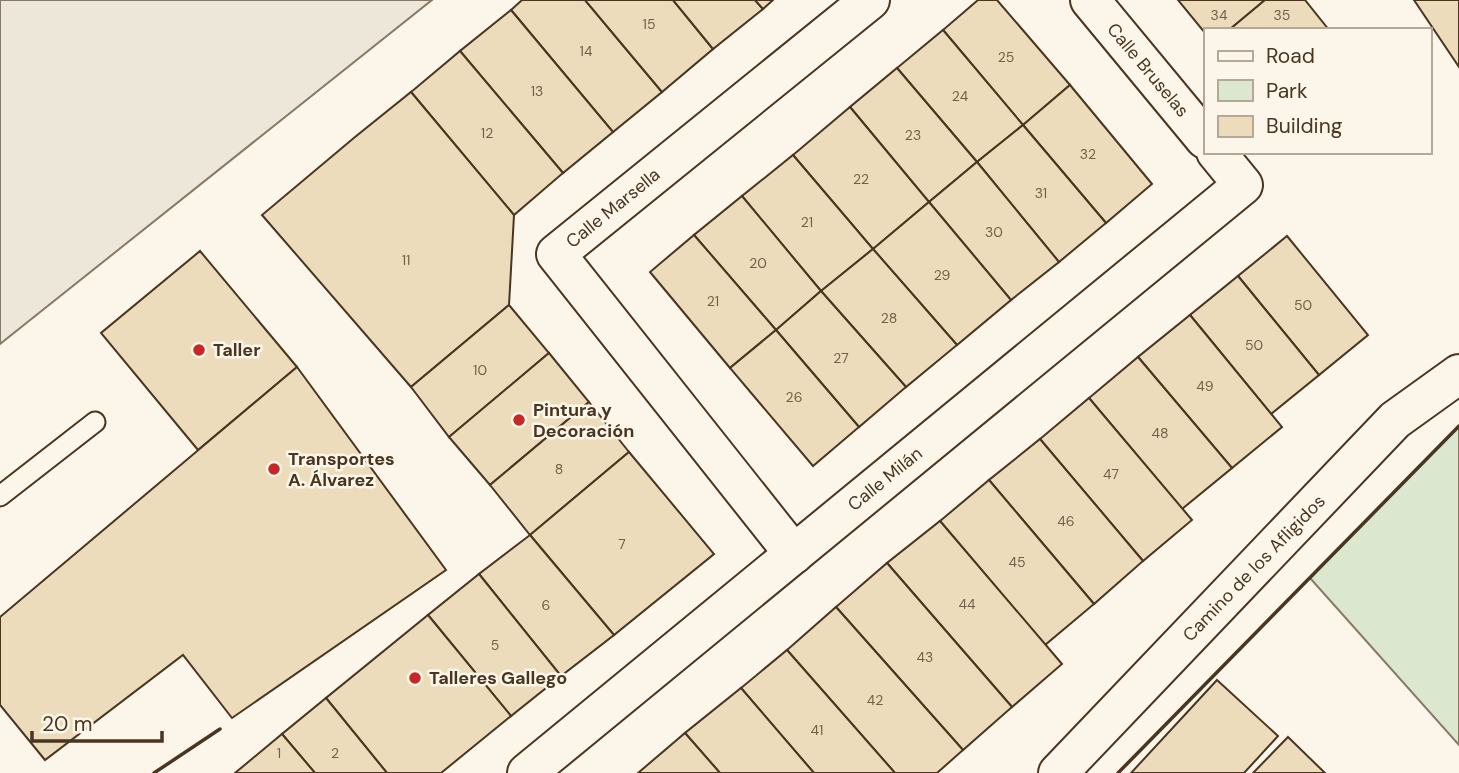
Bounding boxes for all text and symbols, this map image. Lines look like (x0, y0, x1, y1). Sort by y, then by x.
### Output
house number: 34 (1211, 6, 1228, 24)
house number: 35 (1274, 6, 1290, 24)
house number: 15 (643, 15, 655, 33)
street label: Calle Bruselas (1102, 18, 1194, 122)
legend (1204, 28, 1431, 154)
house number: 14 (580, 42, 593, 60)
text: Road (1266, 42, 1315, 70)
house number: 25 (998, 48, 1014, 66)
text: Park (1266, 77, 1308, 105)
house number: 13 (531, 82, 543, 100)
house number: 24 (952, 87, 969, 105)
text: Building (1266, 112, 1343, 140)
house number: 12 (481, 124, 493, 142)
house number: 23 (905, 126, 921, 144)
house number: 32 (1080, 145, 1096, 163)
street label: Calle Marsella (561, 163, 665, 253)
house number: 22 (853, 170, 869, 188)
house number: 31 (1035, 184, 1047, 202)
house number: 21 (801, 213, 813, 231)
house number: 30 (985, 223, 1003, 241)
house number: 11 (402, 251, 410, 269)
house number: 20 (749, 254, 767, 272)
house number: 29 (934, 266, 951, 284)
house number: 21 (707, 292, 719, 310)
house number: 50 (1294, 296, 1312, 314)
house number: 28 (881, 309, 897, 327)
house number: 50 (1245, 336, 1263, 354)
place label: Taller (213, 338, 261, 362)
marker: Taller (191, 342, 207, 358)
house number: 27 (833, 349, 849, 367)
house number: 10 (473, 361, 487, 379)
house number: 49 (1196, 377, 1214, 395)
house number: 26 (786, 388, 802, 406)
place label: Pintura y Decoración (533, 398, 634, 443)
marker: Pintura y Decoración (511, 412, 527, 428)
house number: 48 (1151, 424, 1169, 442)
street label: Calle Milán (843, 442, 927, 516)
place label: Transportes A. Álvarez (288, 447, 395, 492)
house number: 8 (555, 460, 563, 478)
marker: Transportes A. Álvarez (266, 461, 282, 477)
house number: 47 (1103, 465, 1119, 483)
street label: Camino de los Afligidos (1177, 489, 1331, 647)
house number: 46 (1057, 512, 1075, 530)
house number: 7 (618, 535, 626, 553)
house number: 45 (1008, 553, 1026, 571)
house number: 44 (959, 595, 976, 613)
house number: 6 (542, 596, 550, 614)
house number: 5 (491, 636, 499, 654)
house number: 43 (917, 648, 933, 666)
place label: Talleres Gallego (429, 666, 567, 690)
marker: Talleres Gallego (407, 670, 423, 686)
house number: 42 (867, 691, 883, 709)
scale bar (32, 700, 161, 744)
text: 20 m (42, 710, 93, 738)
house number: 41 (811, 721, 823, 739)
house number: 1 (277, 744, 281, 762)
house number: 2 (331, 744, 339, 762)

